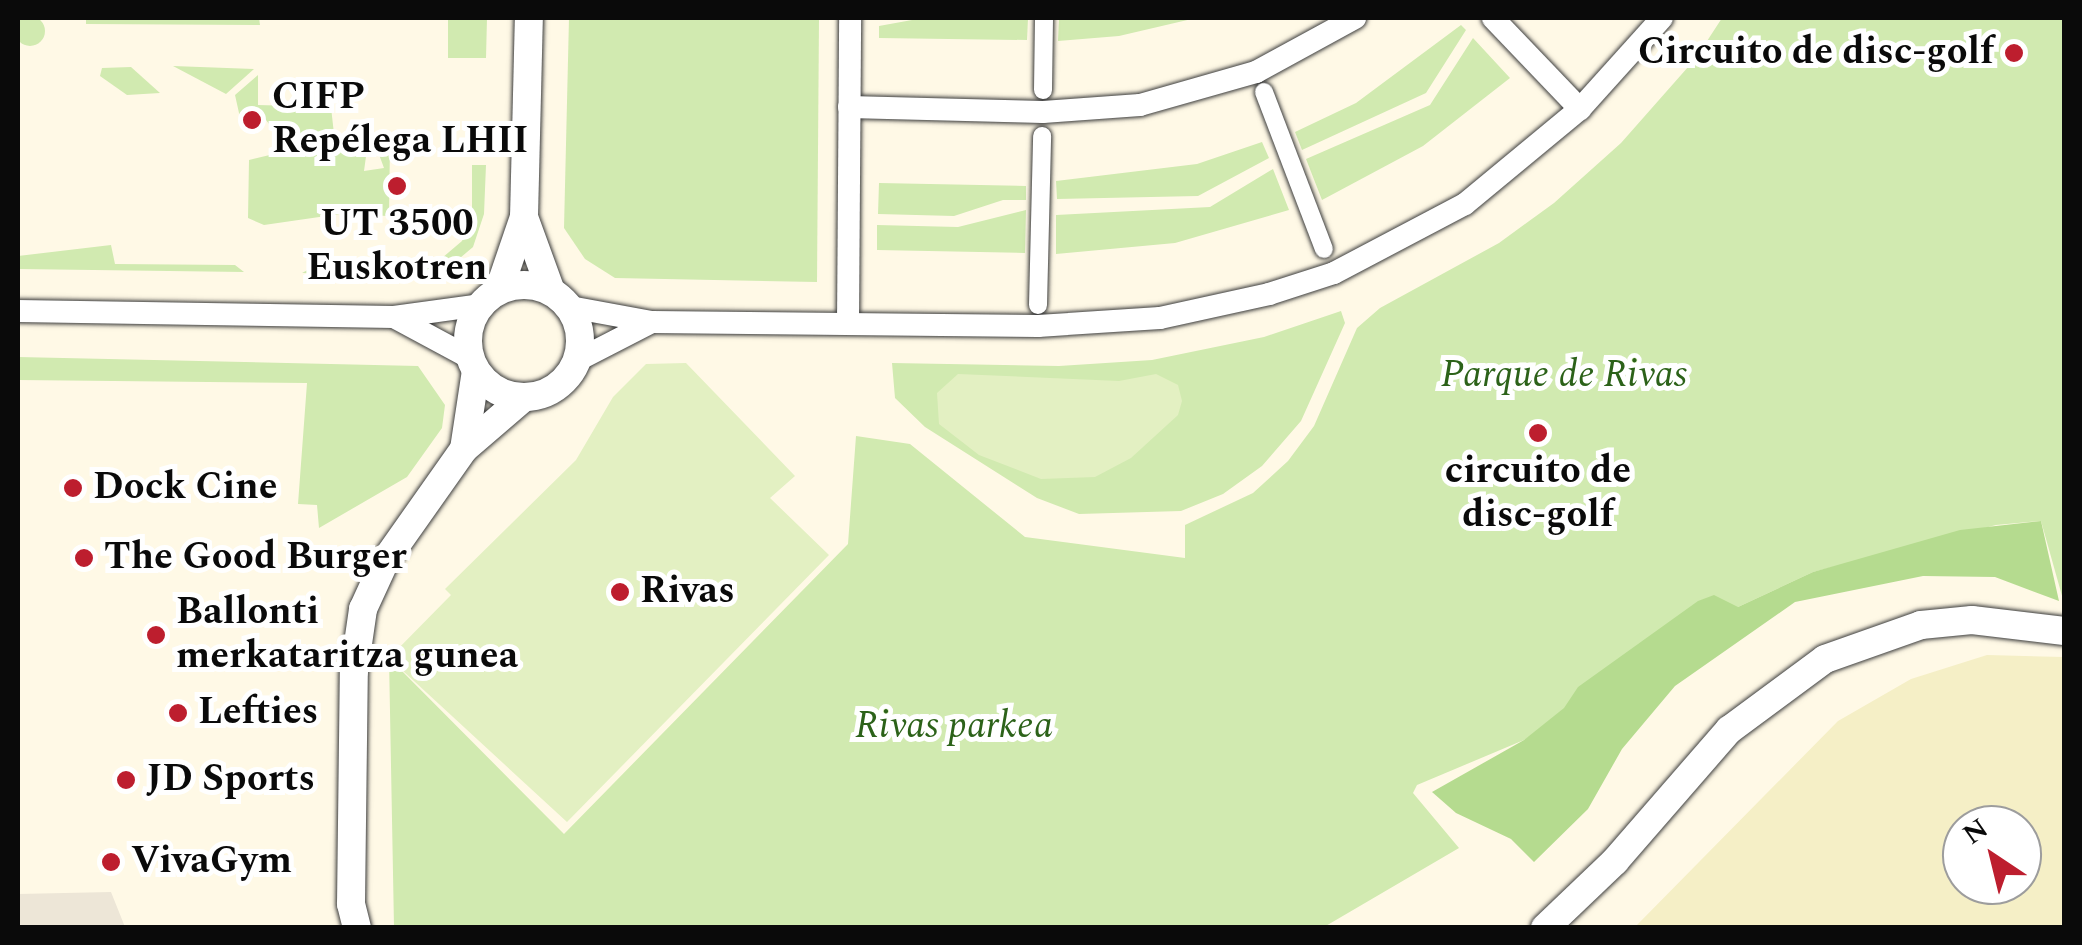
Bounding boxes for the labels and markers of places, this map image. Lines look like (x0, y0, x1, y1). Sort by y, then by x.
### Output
place label: Circuito de disc-golf (1638, 30, 1994, 76)
marker: Circuito de disc-golf (2003, 42, 2025, 64)
place label: CIFP Repélega LHII (272, 75, 528, 164)
marker: CIFP Repélega LHII (241, 109, 263, 131)
marker: UT 3500 Euskotren (386, 175, 408, 197)
place label: UT 3500 Euskotren (306, 202, 488, 292)
marker: circuito de disc-golf (1527, 422, 1549, 444)
place label: circuito de disc-golf (1445, 449, 1631, 538)
place label: Dock Cine (93, 465, 278, 511)
marker: Dock Cine (62, 477, 84, 499)
place label: The Good Burger (104, 535, 407, 581)
marker: The Good Burger (73, 547, 95, 569)
place label: Rivas (640, 569, 735, 615)
marker: Rivas (609, 581, 631, 603)
place label: Ballonti merkataritza gunea (176, 590, 518, 679)
marker: Ballonti merkataritza gunea (145, 624, 167, 646)
place label: Lefties (198, 690, 318, 736)
marker: Lefties (167, 702, 189, 724)
place label: JD Sports (146, 757, 315, 803)
marker: JD Sports (115, 769, 137, 791)
place label: VivaGym (131, 839, 292, 885)
marker: VivaGym (100, 851, 122, 873)

